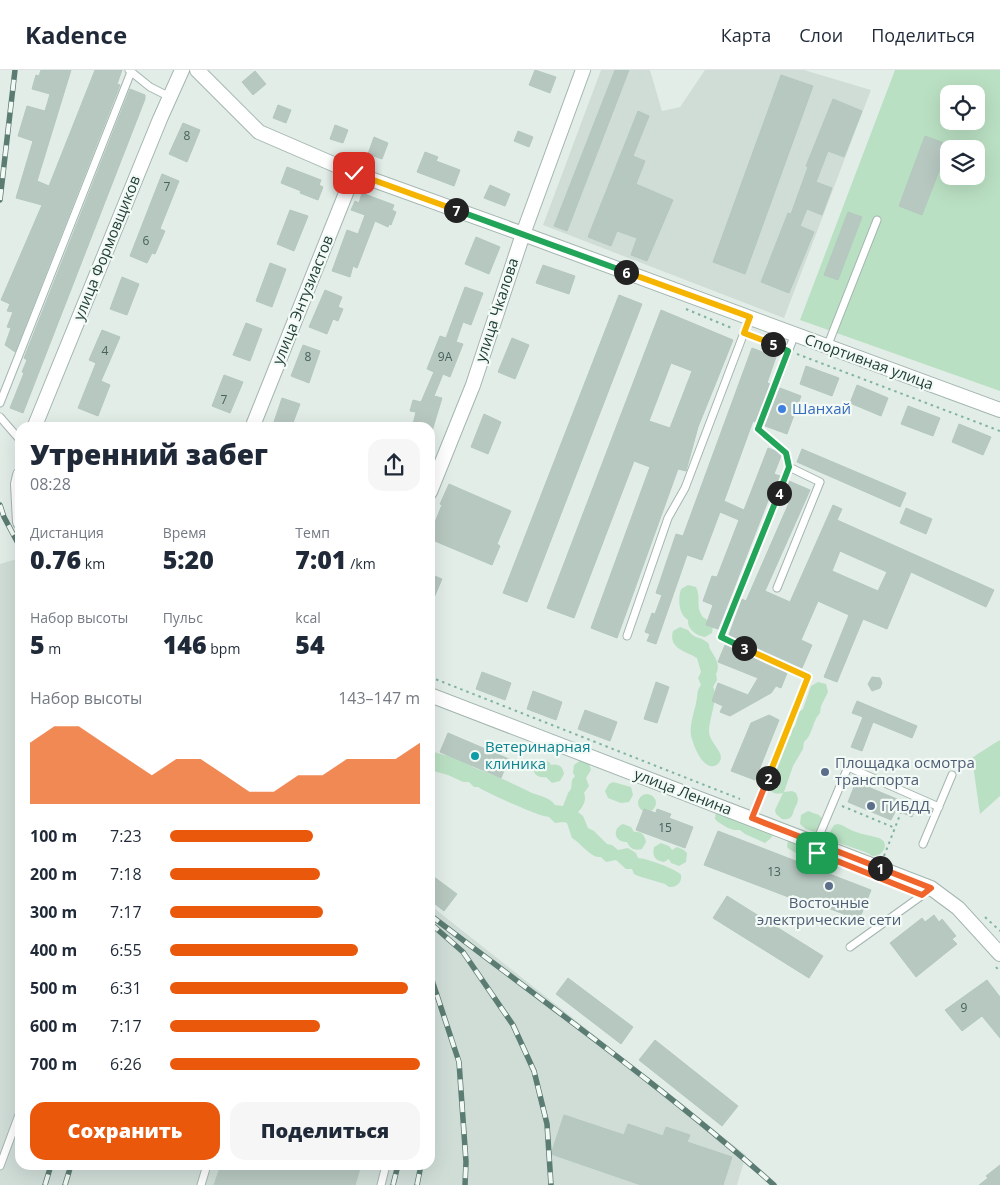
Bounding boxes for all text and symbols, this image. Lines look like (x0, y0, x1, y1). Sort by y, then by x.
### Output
text: Kadence (25, 18, 127, 51)
text: Карта (721, 23, 771, 47)
text: Слои (799, 23, 843, 47)
text: Поделиться (871, 23, 975, 47)
map controls (940, 85, 985, 185)
button: locate (940, 85, 985, 130)
house number: 8 (184, 127, 191, 144)
button: layers (940, 140, 985, 185)
pin (333, 152, 375, 194)
icon: check (340, 159, 368, 187)
street label: улица Формовщиков (68, 172, 144, 323)
house number: 7 (164, 178, 171, 195)
pin: 7 (444, 198, 468, 222)
text: 7 (452, 201, 461, 220)
house number: 6 (143, 232, 150, 249)
street label: улица Энтузиастов (267, 232, 337, 367)
street label: улица Чкалова (470, 255, 522, 364)
pin: 6 (614, 260, 638, 284)
text: 6 (622, 263, 631, 282)
street label: Спортивная улица (802, 328, 936, 394)
pin: 5 (760, 332, 786, 356)
text: 5 (769, 335, 778, 354)
house number: 4 (102, 342, 109, 359)
house number: 8 (305, 348, 312, 365)
house number: 9А (438, 348, 453, 365)
house number: 7 (221, 391, 228, 408)
place label: Шанхай (792, 398, 851, 418)
marker: Шанхай (776, 403, 788, 415)
text: Утренний забег (30, 435, 268, 473)
button: share (368, 439, 420, 491)
text: 08:28 (30, 473, 71, 495)
pin: 4 (766, 480, 792, 506)
text: 4 (775, 484, 784, 503)
text: Дистанция (30, 523, 104, 542)
text: Время (163, 523, 206, 542)
text: Темп (295, 523, 330, 542)
text: 0.76 (30, 542, 81, 576)
text: 5:20 (163, 542, 214, 576)
text: 7:01 (295, 542, 347, 576)
text: km (81, 554, 105, 573)
text: /km (347, 554, 376, 573)
text: Набор высоты (30, 608, 128, 627)
text: Пульс (163, 608, 203, 627)
text: kcal (295, 608, 321, 627)
text: 5 (30, 627, 45, 661)
text: 146 (163, 627, 207, 661)
text: 54 (295, 627, 325, 661)
pin: 3 (732, 636, 756, 660)
text: m (45, 639, 61, 658)
text: bpm (207, 639, 240, 658)
text: 3 (740, 639, 749, 658)
text: Набор высоты (30, 687, 142, 709)
text: 143–147 m (338, 687, 420, 709)
place label: Ветеринарная клиника (485, 736, 590, 773)
marker: Ветеринарная клиника (469, 750, 481, 762)
place label: Площадка осмотра транспорта (835, 752, 975, 789)
street label: улица Ленина (632, 763, 735, 819)
pin: 2 (756, 766, 780, 790)
marker: Площадка осмотра транспорта (819, 766, 831, 778)
text: 2 (764, 769, 773, 788)
place label: ГИБДД (881, 795, 930, 815)
marker: ГИБДД (865, 800, 877, 812)
house number: 15 (658, 819, 672, 836)
text: 100 m (30, 825, 77, 847)
text: 7:23 (110, 825, 142, 847)
pin (796, 832, 838, 874)
icon: arrive (803, 839, 831, 867)
pin: 1 (868, 856, 892, 880)
text: 1 (876, 859, 885, 878)
text: 200 m (30, 863, 77, 885)
text: 7:18 (110, 863, 142, 885)
house number: 13 (767, 863, 781, 880)
marker: Восточные электрические сети (823, 880, 835, 892)
place label: Восточные электрические сети (757, 892, 901, 929)
text: 300 m (30, 901, 77, 923)
text: 7:17 (110, 901, 142, 923)
text: 400 m (30, 939, 77, 961)
text: 6:55 (110, 939, 142, 961)
text: 500 m (30, 977, 77, 999)
text: 6:31 (110, 977, 142, 999)
house number: 9 (961, 999, 968, 1016)
text: 600 m (30, 1015, 77, 1037)
text: 7:17 (110, 1015, 142, 1037)
text: 700 m (30, 1053, 77, 1075)
text: 6:26 (110, 1053, 142, 1075)
button: Сохранить (30, 1102, 220, 1160)
button: Поделиться (230, 1102, 420, 1160)

